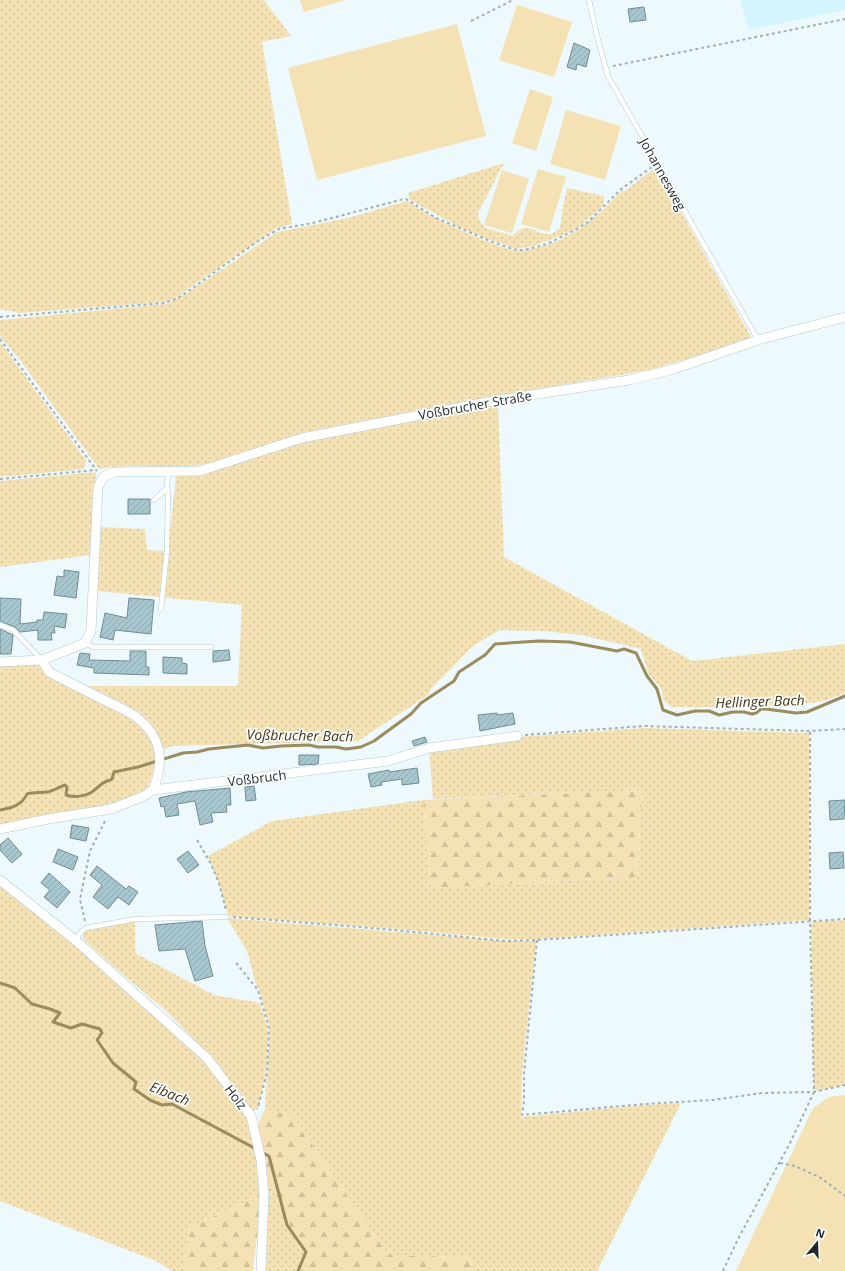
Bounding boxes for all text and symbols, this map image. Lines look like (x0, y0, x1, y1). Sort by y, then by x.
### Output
street label: Johannesweg (635, 133, 690, 214)
street label: Voßbrucher Straße (417, 386, 533, 424)
water label: Hellinger Bach (715, 690, 805, 712)
water label: Voßbrucher Bach (247, 725, 353, 745)
street label: Voßbruch (227, 765, 287, 791)
water label: Eibach (147, 1076, 193, 1110)
street label: Holz (221, 1081, 251, 1113)
north arrow (797, 1223, 837, 1263)
text: N (814, 1225, 827, 1242)

